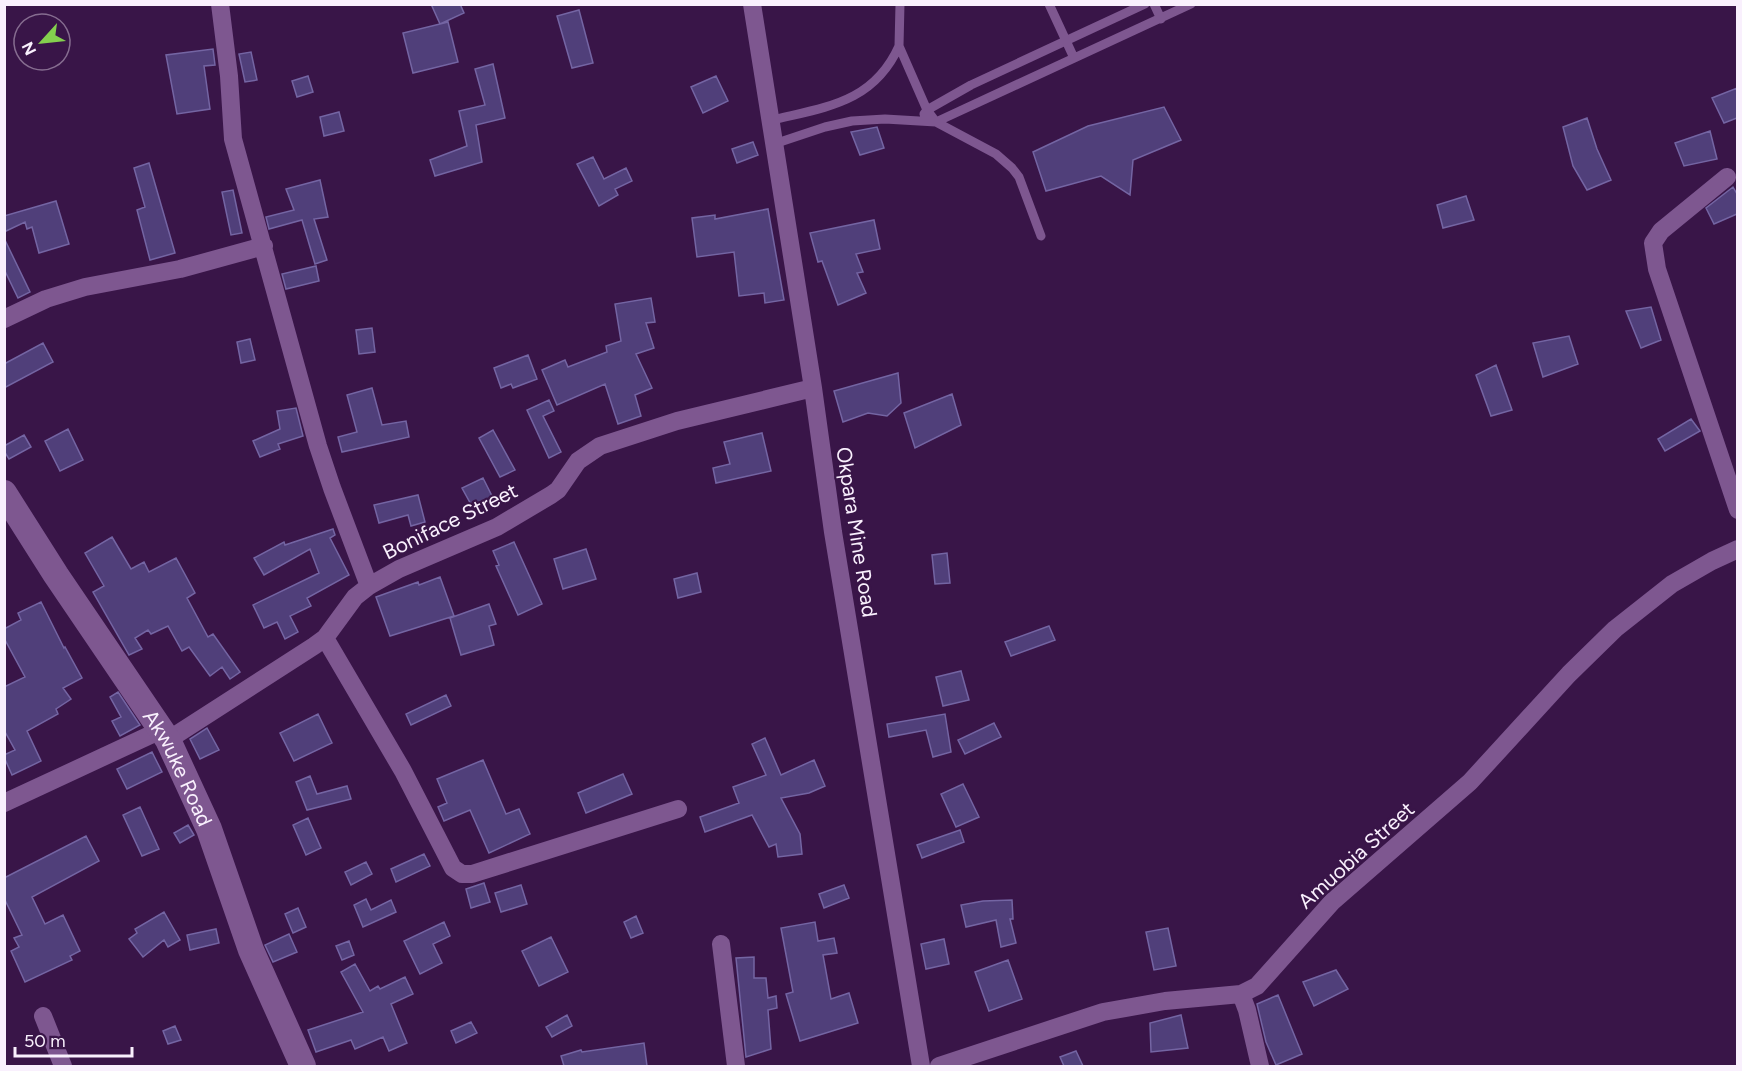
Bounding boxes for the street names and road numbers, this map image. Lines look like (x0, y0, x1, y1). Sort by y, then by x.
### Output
street label: Okpara Mine Road (831, 445, 883, 619)
street label: Boniface Street (379, 478, 522, 564)
street label: Akwuke Road (138, 705, 218, 830)
street label: Amuobia Street (1293, 796, 1419, 914)

